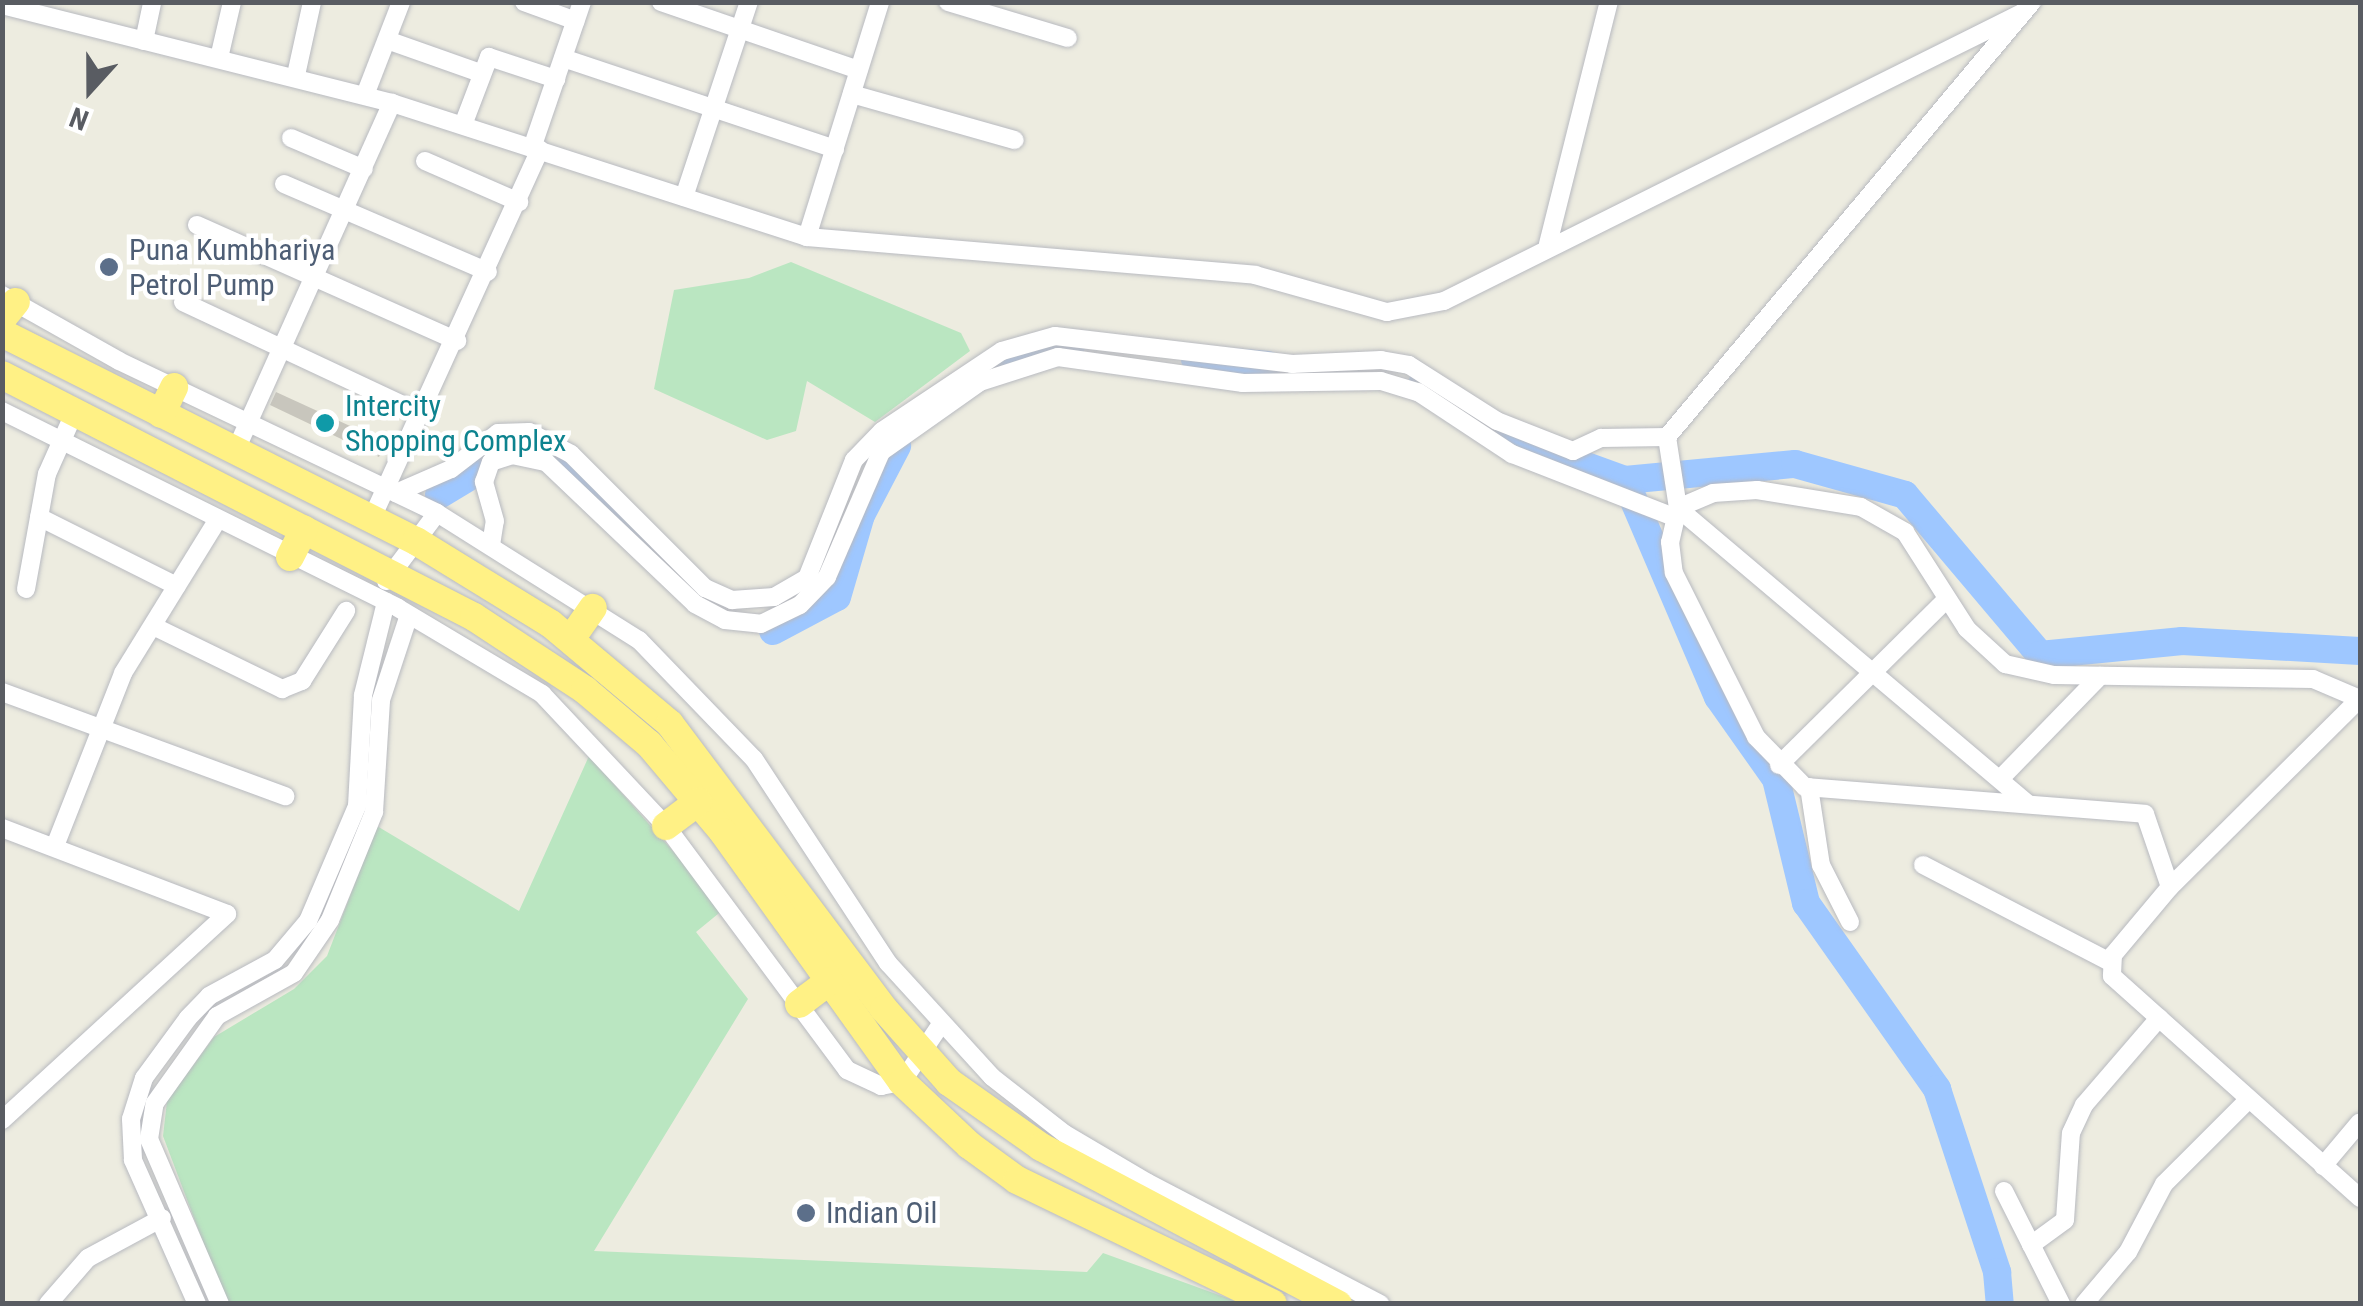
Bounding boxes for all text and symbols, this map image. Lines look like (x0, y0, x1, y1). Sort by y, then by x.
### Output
north arrow (40, 40, 140, 140)
text: N (65, 100, 93, 137)
place label: Puna Kumbhariya Petrol Pump (129, 232, 335, 302)
marker: Puna Kumbhariya Petrol Pump (98, 256, 120, 278)
place label: Intercity Shopping Complex (345, 388, 566, 458)
marker: Intercity Shopping Complex (314, 412, 336, 434)
place label: Indian Oil (826, 1195, 937, 1231)
marker: Indian Oil (795, 1202, 817, 1224)

